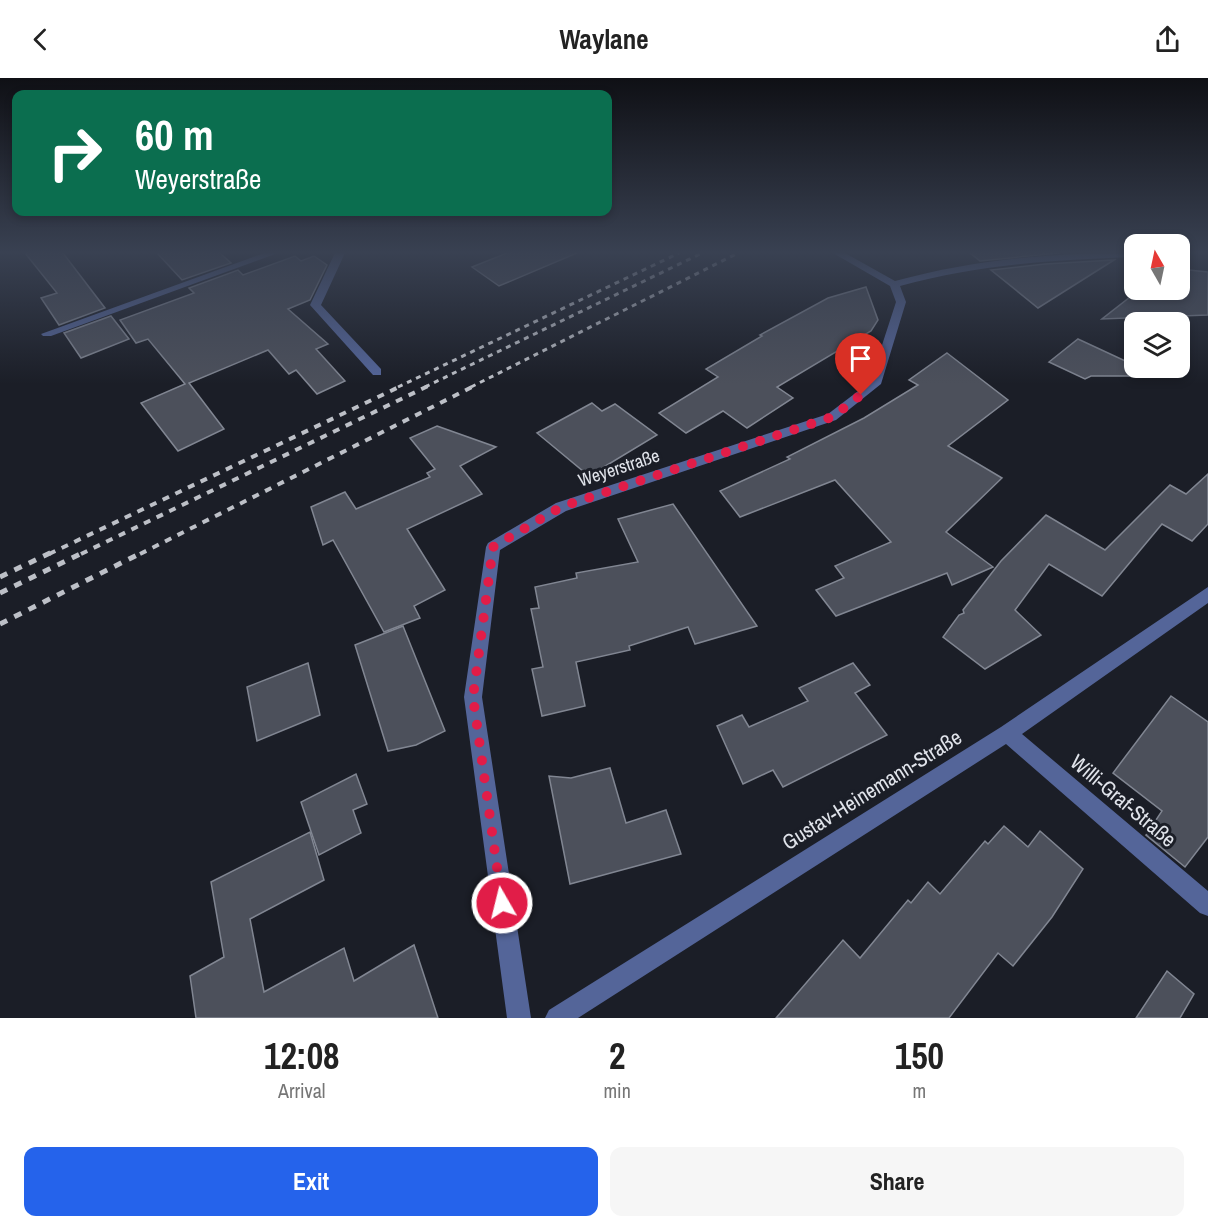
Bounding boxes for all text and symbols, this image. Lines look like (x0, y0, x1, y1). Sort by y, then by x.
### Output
text: Waylane (559, 21, 649, 57)
icon: back (24, 23, 57, 56)
icon: share (1151, 23, 1184, 56)
text: 60 m (135, 107, 214, 163)
icon: right (36, 114, 114, 192)
text: Weyerstraße (135, 161, 261, 197)
north arrow (1124, 234, 1190, 300)
map controls (1124, 234, 1190, 378)
button: layers (1124, 312, 1190, 378)
pin (835, 333, 886, 395)
icon: arrive (844, 342, 877, 375)
street label: Weyerstraße (575, 443, 663, 492)
street label: Gustav-Heinemann-Straße (776, 723, 967, 857)
street label: Willi-Graf-Straße (1064, 748, 1182, 854)
position arrow (470, 871, 534, 935)
text: 12:08 (264, 1032, 339, 1080)
text: 2 (609, 1032, 625, 1080)
text: 150 (895, 1032, 944, 1080)
text: Arrival (278, 1077, 325, 1104)
text: min (603, 1077, 631, 1104)
text: m (913, 1077, 926, 1104)
button: Exit (24, 1147, 598, 1216)
button: Share (610, 1147, 1184, 1216)

